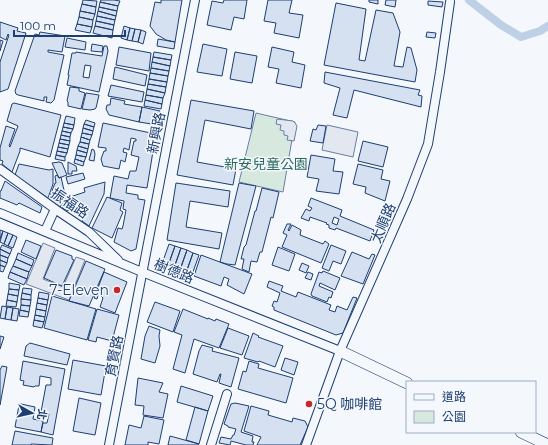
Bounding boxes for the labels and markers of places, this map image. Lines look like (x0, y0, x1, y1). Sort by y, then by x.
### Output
place label: 7-Eleven (49, 281, 109, 299)
marker: 7-Eleven (112, 285, 122, 295)
place label: 5Q 咖啡館 (317, 395, 382, 413)
marker: 5Q 咖啡館 (304, 399, 314, 409)

